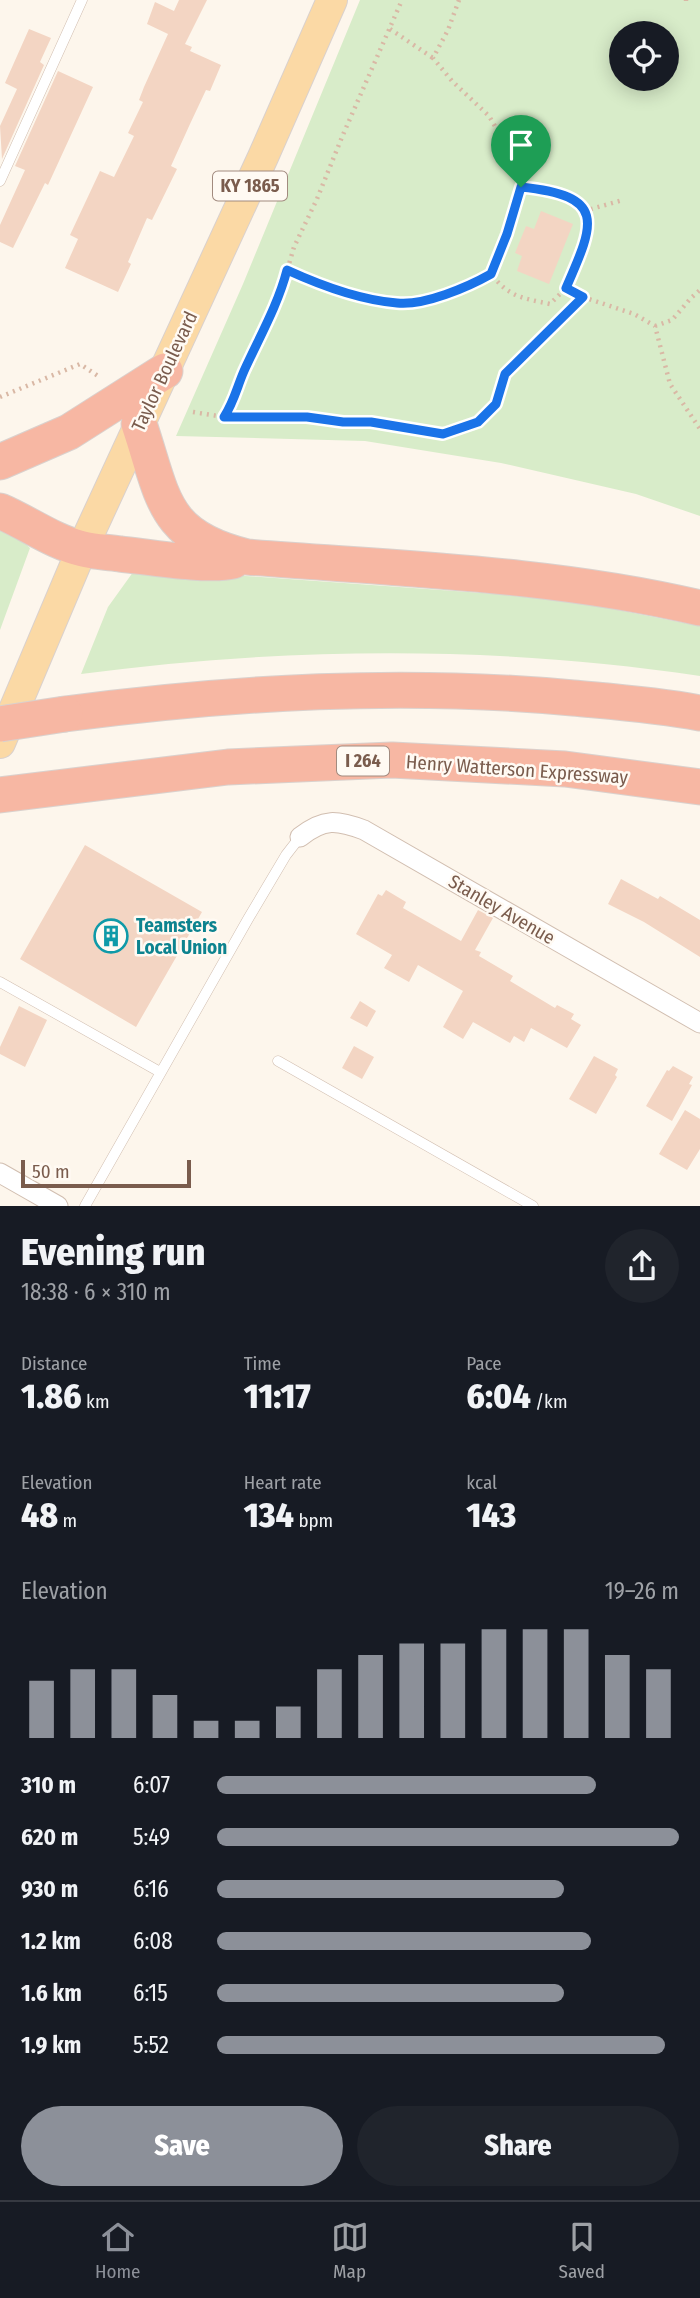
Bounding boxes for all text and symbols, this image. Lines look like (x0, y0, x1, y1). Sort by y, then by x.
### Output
map controls (609, 21, 679, 91)
button: locate (609, 21, 679, 91)
pin (491, 115, 551, 187)
icon: arrive (502, 126, 540, 164)
road number: KY 1865 (213, 172, 287, 201)
street label: Taylor Boulevard (127, 308, 202, 435)
road number: I 264 (337, 746, 389, 776)
street label: Henry Watterson Expressway (405, 750, 629, 789)
street label: Stanley Avenue (444, 870, 559, 949)
place label: Teamsters Local Union (136, 914, 227, 959)
building icon: Teamsters Local Union (92, 917, 130, 955)
scale bar (21, 1157, 191, 1189)
text: 50 m (32, 1160, 70, 1183)
text: Evening run (21, 1229, 205, 1275)
button: share (605, 1229, 679, 1303)
text: 18:38 · 6 × 310 m (21, 1278, 171, 1306)
text: Distance (21, 1352, 88, 1375)
text: Time (244, 1352, 281, 1375)
text: Pace (466, 1352, 502, 1375)
text: 1.86 (21, 1375, 82, 1417)
text: 11:17 (244, 1375, 311, 1417)
text: 6:04 (466, 1375, 531, 1417)
text: km (82, 1390, 110, 1413)
text: /km (531, 1390, 568, 1413)
text: Elevation (21, 1471, 93, 1494)
text: Heart rate (244, 1471, 322, 1494)
text: kcal (466, 1471, 497, 1494)
text: 48 (21, 1494, 58, 1536)
text: 134 (244, 1494, 294, 1536)
text: 143 (466, 1494, 516, 1536)
text: m (58, 1509, 77, 1532)
text: bpm (294, 1509, 333, 1532)
text: Elevation (21, 1577, 108, 1605)
text: 19–26 m (605, 1577, 679, 1605)
text: 310 m (21, 1771, 76, 1799)
text: 6:07 (133, 1771, 170, 1799)
text: 620 m (21, 1823, 78, 1851)
text: 5:49 (133, 1823, 170, 1851)
text: 930 m (21, 1875, 78, 1903)
text: 6:16 (133, 1875, 169, 1903)
text: 1.2 km (21, 1927, 81, 1955)
text: 6:08 (133, 1927, 173, 1955)
text: 1.6 km (21, 1979, 82, 2007)
text: 6:15 (133, 1979, 168, 2007)
text: 1.9 km (21, 2031, 81, 2059)
text: 5:52 (133, 2031, 169, 2059)
button: Save (21, 2106, 343, 2186)
button: Share (357, 2106, 679, 2186)
tab: Home (95, 2218, 141, 2283)
tab: Map (331, 2218, 369, 2283)
tab: Saved (559, 2218, 605, 2283)

